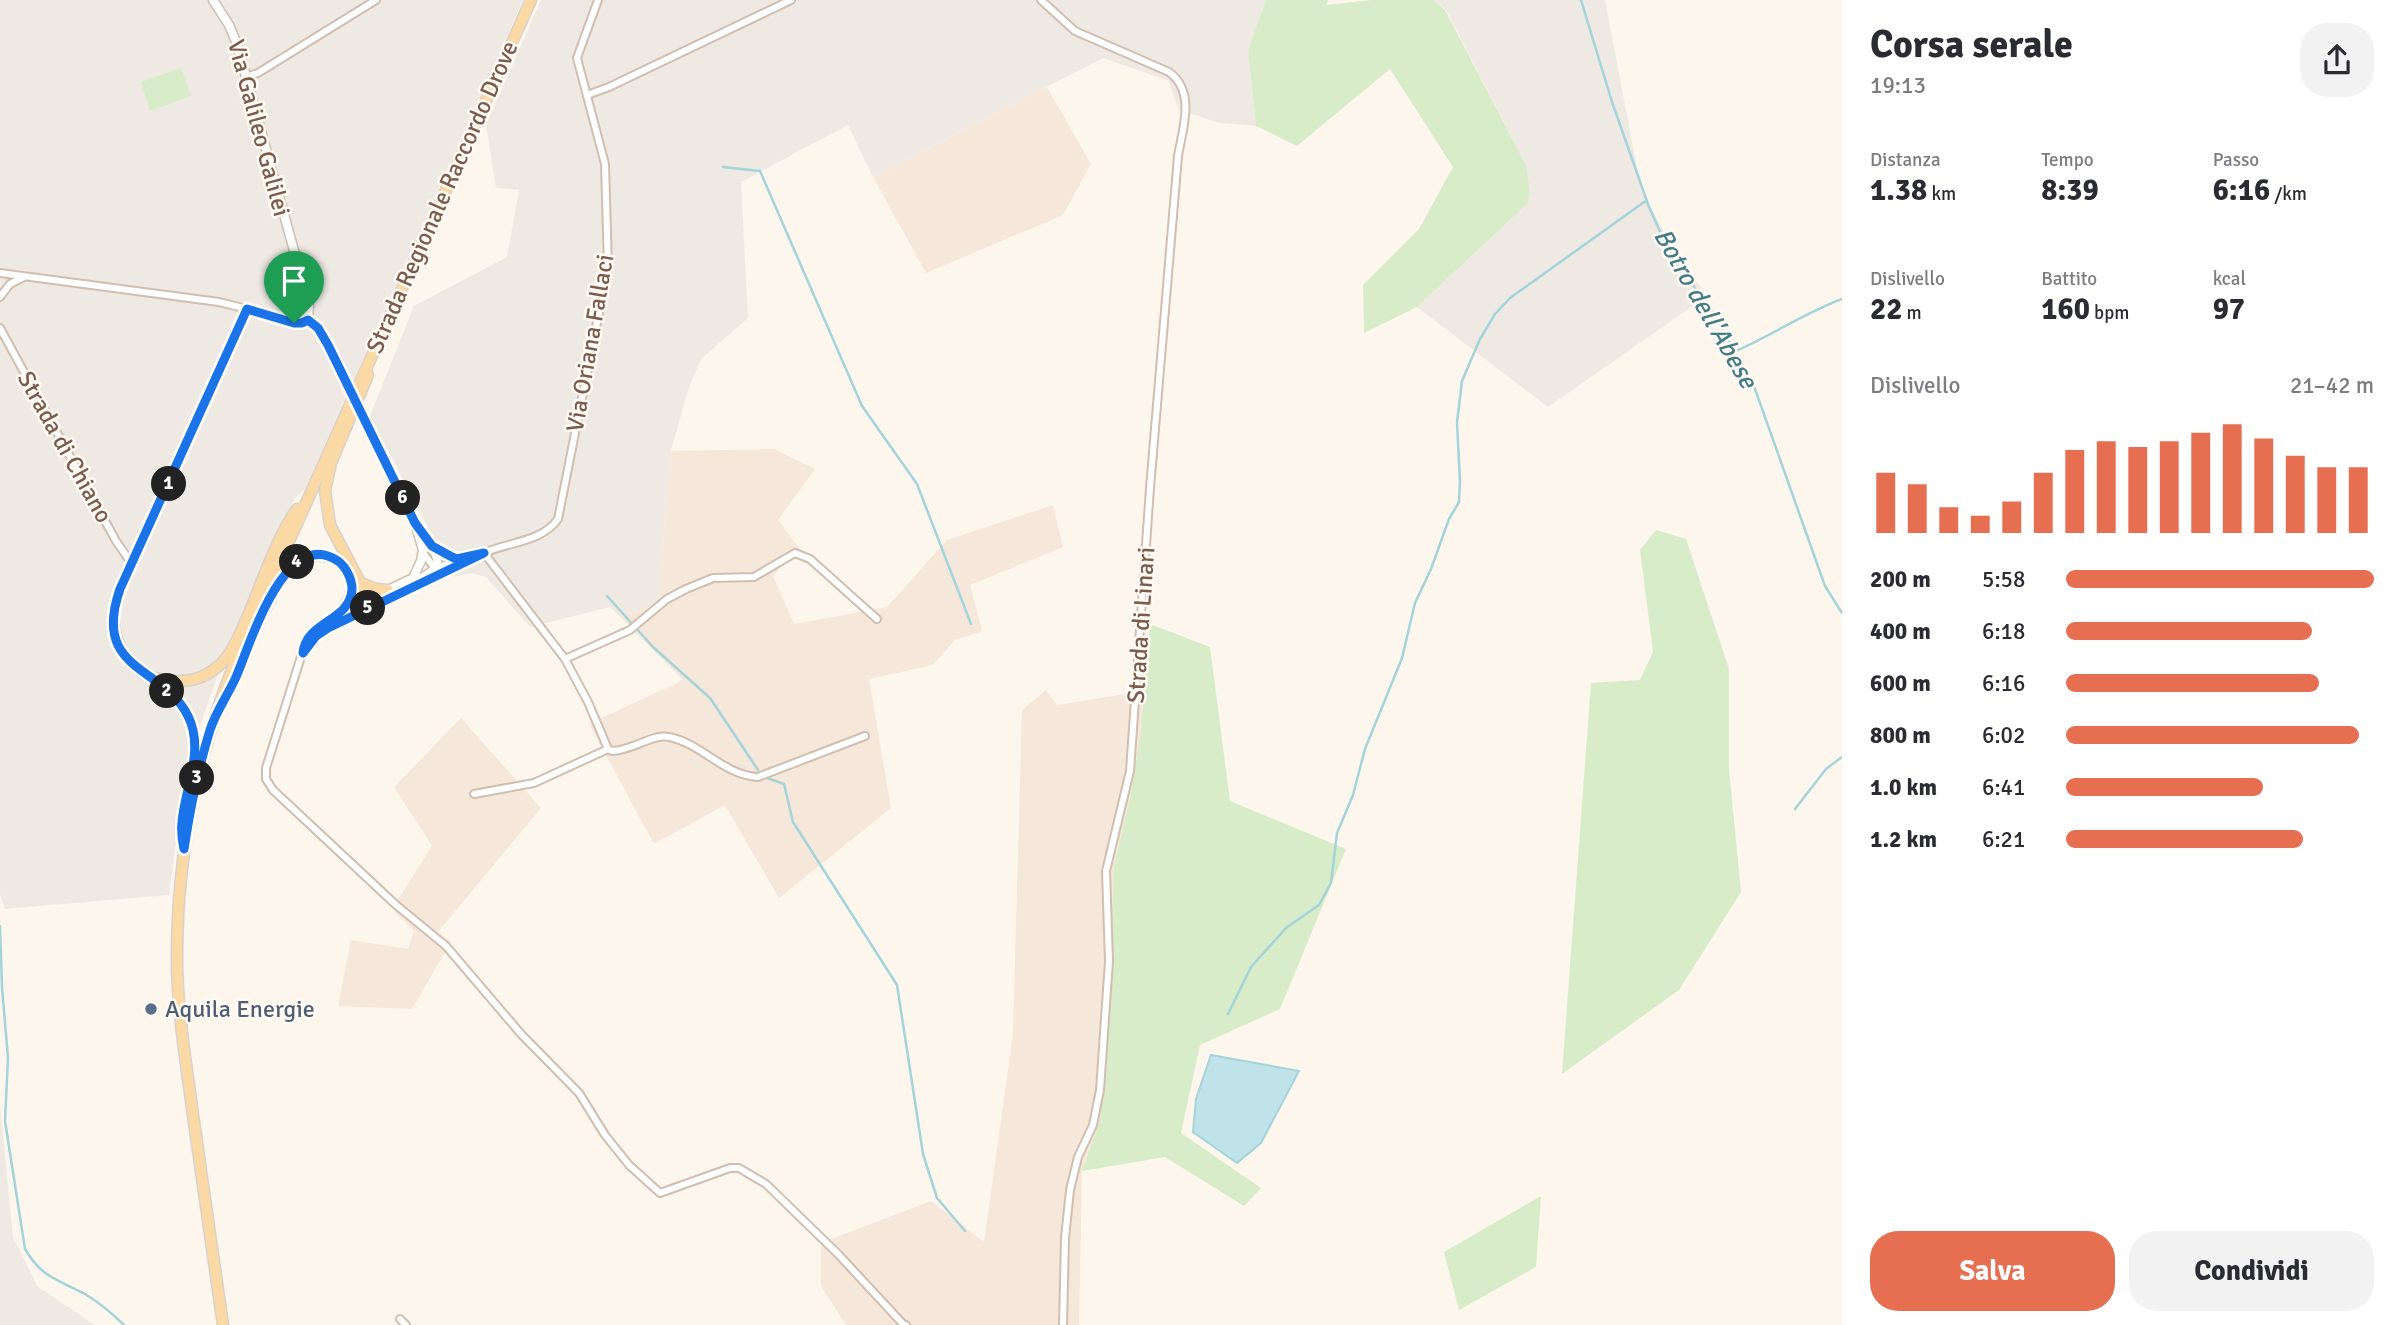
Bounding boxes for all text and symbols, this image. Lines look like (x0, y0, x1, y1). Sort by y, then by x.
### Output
text: Corsa serale (1870, 21, 2073, 68)
button: share (2300, 23, 2374, 97)
street label: Via Galileo Galilei (221, 36, 297, 220)
street label: Strada Regionale Raccordo Drove (359, 36, 525, 358)
text: 19:13 (1870, 71, 1926, 100)
text: Distanza (1870, 148, 1941, 172)
text: Tempo (2041, 148, 2094, 172)
text: Passo (2213, 148, 2259, 172)
text: 1.38 (1870, 172, 1927, 209)
text: 8:39 (2041, 172, 2099, 209)
text: 6:16 (2213, 172, 2270, 209)
text: km (1927, 182, 1956, 206)
text: /km (2270, 182, 2307, 206)
water label: Botro dell'Abese (1646, 223, 1765, 396)
pin (264, 251, 324, 323)
street label: Via Oriana Fallaci (560, 252, 620, 434)
icon: arrive (275, 262, 313, 300)
text: Dislivello (1870, 267, 1945, 291)
text: Battito (2041, 267, 2097, 291)
text: kcal (2213, 267, 2246, 291)
text: 22 (1870, 291, 1902, 328)
text: 160 (2041, 291, 2090, 328)
text: 97 (2213, 291, 2245, 328)
text: m (1902, 301, 1922, 325)
text: bpm (2090, 301, 2129, 325)
street label: Strada di Chiano (11, 366, 119, 528)
text: Dislivello (1870, 371, 1961, 400)
text: 21–42 m (2290, 371, 2374, 400)
pin: 1 (152, 466, 186, 502)
text: 1 (163, 471, 174, 495)
pin: 6 (386, 480, 420, 516)
text: 6 (397, 485, 408, 509)
pin: 4 (280, 544, 314, 580)
street label: Strada di Linari (1121, 546, 1161, 704)
text: 4 (291, 549, 302, 573)
text: 200 m (1870, 565, 1931, 594)
text: 5:58 (1982, 565, 2025, 594)
pin: 5 (350, 590, 386, 626)
text: 5 (362, 595, 373, 619)
text: 400 m (1870, 617, 1931, 646)
text: 6:18 (1982, 617, 2025, 646)
text: 600 m (1870, 669, 1931, 698)
text: 6:16 (1982, 669, 2025, 698)
pin: 2 (150, 674, 184, 708)
text: 2 (161, 678, 172, 702)
text: 800 m (1870, 721, 1931, 750)
text: 6:02 (1982, 721, 2025, 750)
pin: 3 (180, 760, 214, 796)
text: 3 (191, 765, 202, 789)
text: 1.0 km (1870, 773, 1937, 802)
text: 6:41 (1982, 773, 2025, 802)
text: 1.2 km (1870, 825, 1937, 854)
text: 6:21 (1982, 825, 2025, 854)
place label: Aquila Energie (165, 994, 315, 1024)
marker: Aquila Energie (143, 1001, 159, 1017)
button: Salva (1870, 1231, 2115, 1311)
button: Condividi (2129, 1231, 2374, 1311)

